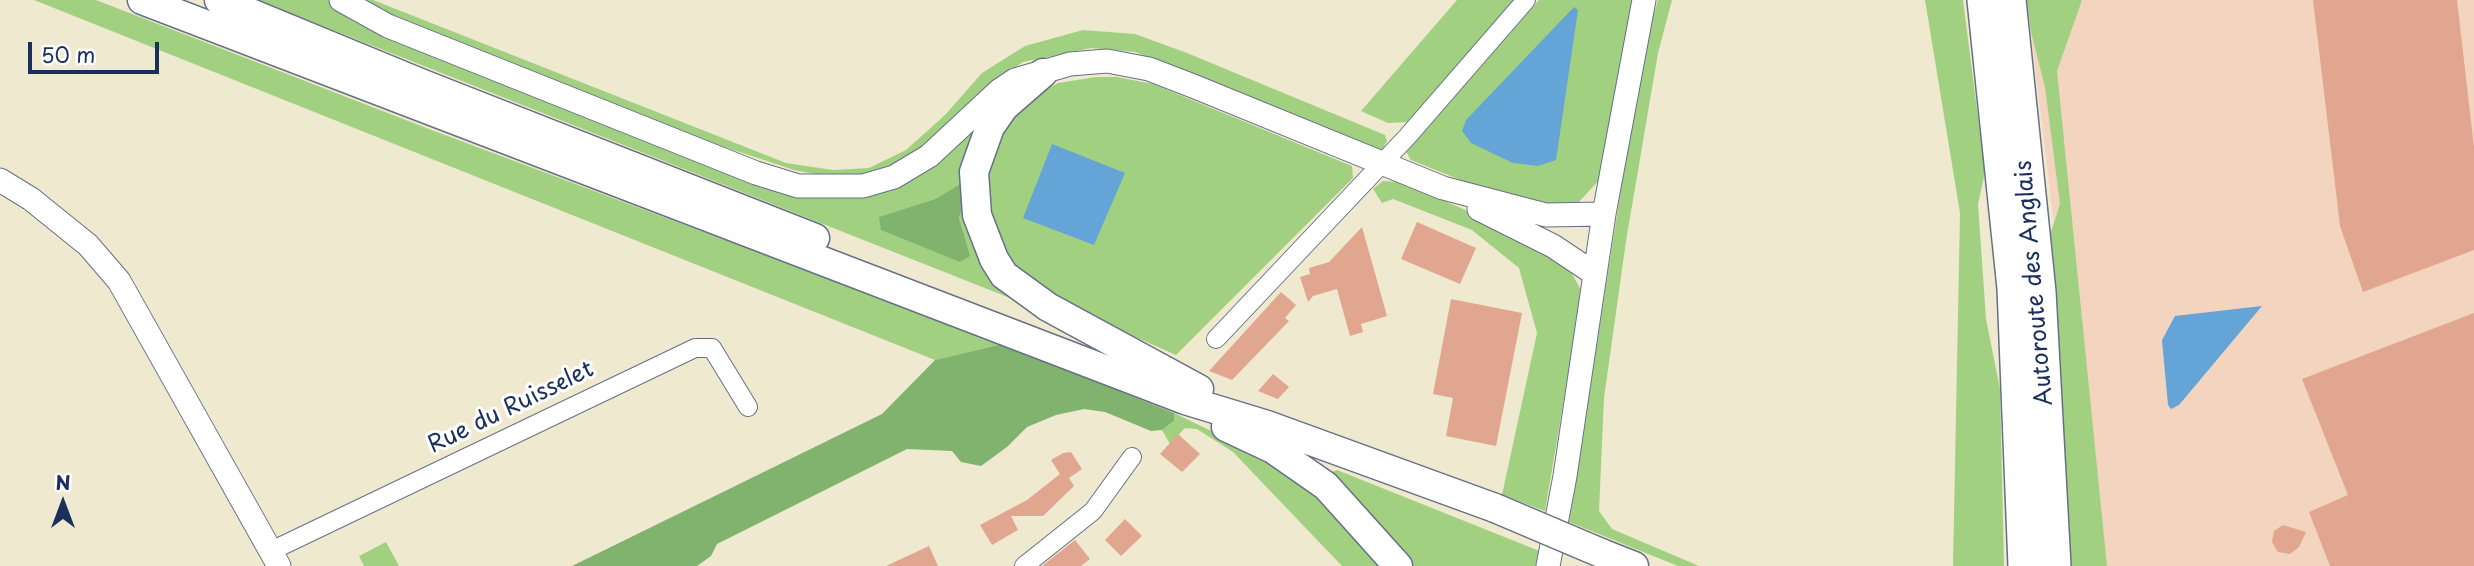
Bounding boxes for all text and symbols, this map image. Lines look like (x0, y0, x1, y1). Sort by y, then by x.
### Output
scale bar (32, 28, 163, 72)
text: 50 m (41, 38, 95, 70)
street label: Autoroute des Anglais (2011, 159, 2059, 407)
street label: Rue du Ruisselet (424, 356, 598, 460)
north arrow (28, 468, 98, 538)
text: N (55, 468, 71, 496)

